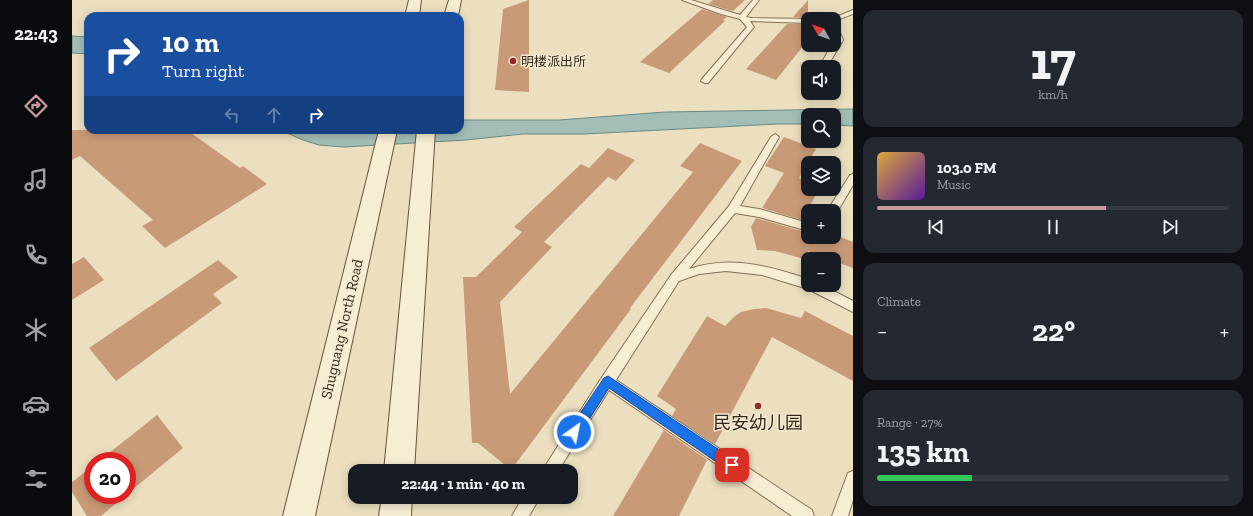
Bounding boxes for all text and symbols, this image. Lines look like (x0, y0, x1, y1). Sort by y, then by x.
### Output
north arrow (801, 12, 841, 52)
map controls (801, 12, 841, 292)
text: 22:43 (14, 23, 58, 45)
text: 10 m (162, 26, 219, 59)
icon: right (96, 28, 148, 80)
text: 17 (1030, 30, 1076, 92)
place label: 明楼派出所 (521, 54, 586, 69)
marker: 明楼派出所 (508, 56, 518, 66)
text: Turn right (162, 60, 244, 82)
button: sound (801, 60, 841, 100)
text: km/h (1038, 87, 1068, 102)
icon: directions (22, 92, 50, 120)
icon: left (221, 104, 243, 126)
icon: ahead (263, 104, 285, 126)
icon: right (305, 104, 327, 126)
button: search (801, 108, 841, 148)
button: layers (801, 156, 841, 196)
text: 103.0 FM (937, 159, 997, 177)
icon: music (22, 166, 50, 194)
text: Music (937, 177, 971, 192)
button: + (801, 204, 841, 244)
icon: previous (925, 216, 947, 238)
icon: pause (1042, 216, 1064, 238)
icon: next (1159, 216, 1181, 238)
icon: phone (22, 241, 50, 269)
button: − (801, 252, 841, 292)
street label: Shuguang North Road (317, 257, 367, 401)
text: Climate (877, 294, 921, 309)
text: 22° (1032, 313, 1075, 349)
icon: climate (22, 316, 50, 344)
text: − (877, 318, 887, 345)
text: + (1220, 318, 1229, 345)
icon: car (22, 390, 50, 418)
marker: 民安幼儿园 (753, 401, 763, 411)
position arrow (553, 411, 595, 453)
place label: 民安幼儿园 (713, 412, 803, 434)
text: Range · 27% (877, 415, 942, 430)
text: 135 km (877, 434, 969, 470)
pin (715, 448, 749, 482)
speed limit sign: 20 (84, 452, 136, 504)
icon: arrive (721, 454, 743, 476)
icon: filters (22, 465, 50, 493)
text: 22:44 · 1 min · 40 m (401, 475, 525, 493)

